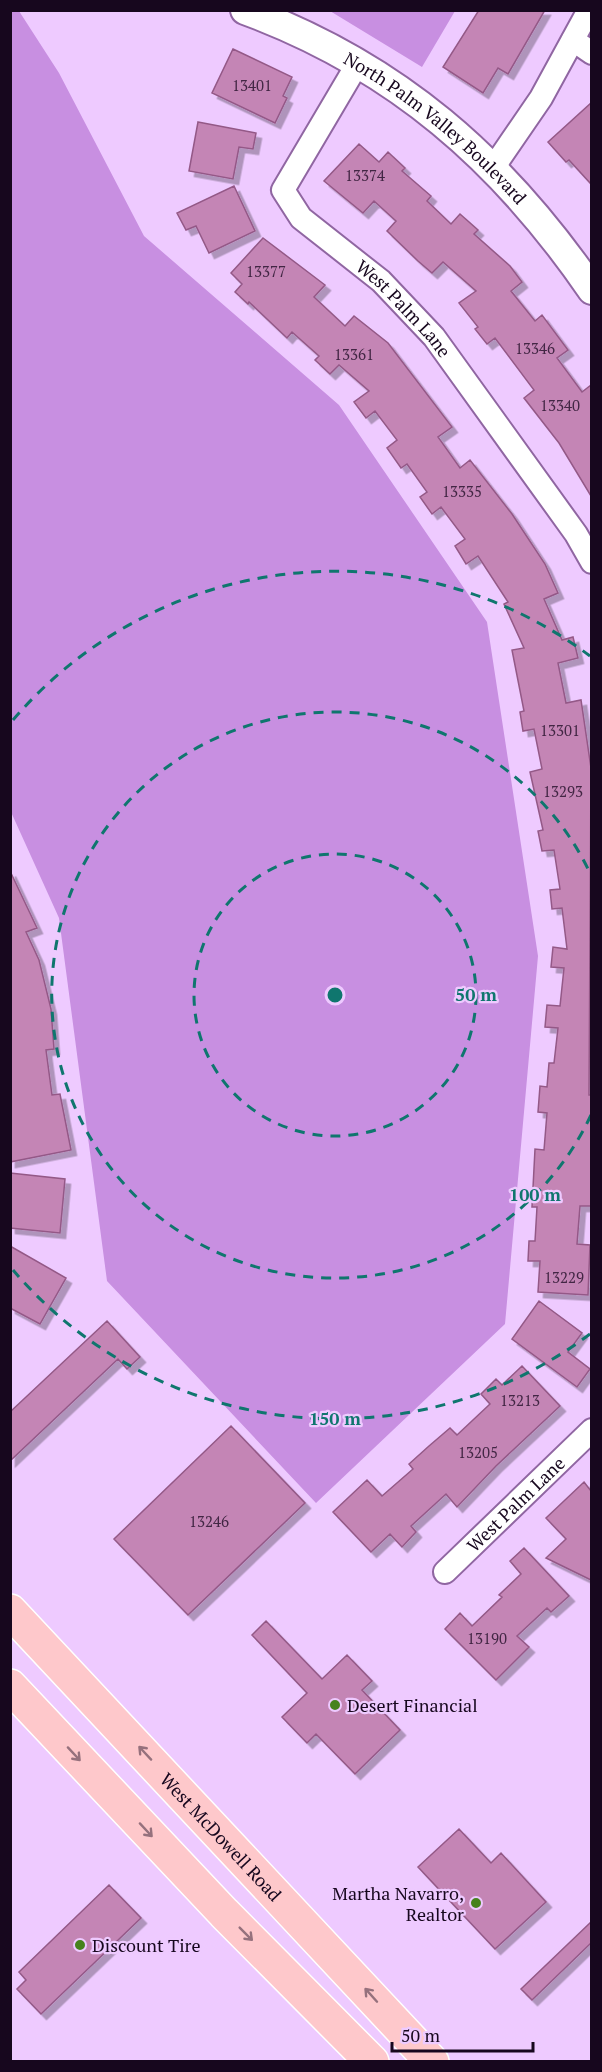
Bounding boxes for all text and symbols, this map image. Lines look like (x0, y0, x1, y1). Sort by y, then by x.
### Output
street label: North Palm Valley Boulevard (340, 46, 532, 209)
house number: 13401 (232, 75, 272, 95)
house number: 13374 (345, 165, 385, 185)
street label: West Palm Lane (351, 254, 457, 362)
house number: 13377 (246, 261, 286, 281)
house number: 13346 (515, 338, 555, 358)
house number: 13361 (334, 344, 374, 364)
house number: 13340 (540, 395, 580, 415)
house number: 13335 (442, 481, 482, 501)
house number: 13301 (540, 720, 580, 740)
house number: 13293 (543, 781, 583, 801)
text: 50 m (455, 982, 497, 1006)
centre of rings (325, 985, 345, 1005)
text: 100 m (509, 1182, 561, 1206)
house number: 13229 (544, 1267, 584, 1287)
house number: 13213 (500, 1390, 540, 1410)
text: 150 m (309, 1406, 361, 1430)
house number: 13205 (458, 1442, 498, 1462)
street label: West Palm Lane (461, 1451, 570, 1557)
house number: 13246 (189, 1511, 229, 1531)
house number: 13190 (467, 1628, 507, 1648)
place label: Desert Financial (347, 1693, 478, 1717)
marker: Desert Financial (328, 1698, 342, 1712)
one-way arrow (138, 1746, 152, 1761)
one-way arrow (67, 1747, 82, 1762)
street label: West McDowell Road (155, 1767, 287, 1906)
one-way arrow (138, 1822, 153, 1837)
place label: Martha Navarro, Realtor (332, 1881, 464, 1926)
marker: Martha Navarro, Realtor (469, 1896, 483, 1910)
one-way arrow (238, 1927, 253, 1942)
place label: Discount Tire (92, 1933, 201, 1957)
marker: Discount Tire (73, 1938, 87, 1952)
one-way arrow (364, 1988, 378, 2003)
scale bar (392, 2015, 533, 2053)
text: 50 m (401, 2023, 441, 2047)

